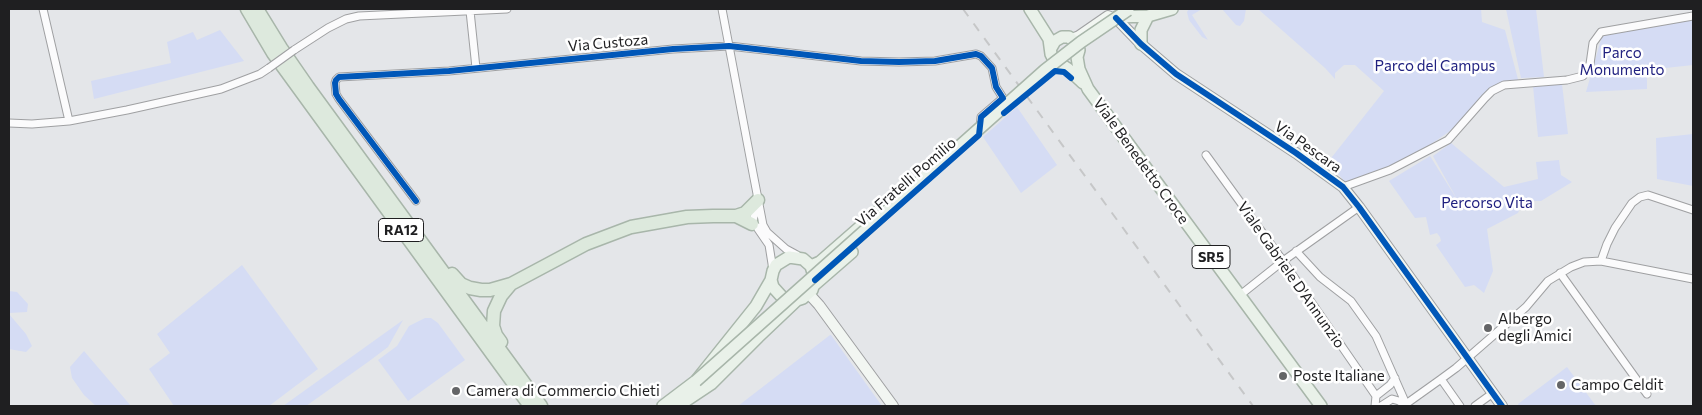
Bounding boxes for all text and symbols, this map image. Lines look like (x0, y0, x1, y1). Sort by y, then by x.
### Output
street label: Via Custoza (567, 31, 649, 55)
park label: Parco Monumento (1580, 44, 1664, 79)
park label: Parco del Campus (1375, 57, 1495, 75)
street label: Viale Benedetto Croce (1089, 94, 1193, 228)
street label: Via Pescara (1271, 117, 1345, 177)
street label: Via Fratelli Pomilio (852, 134, 960, 230)
park label: Percorso Vita (1441, 194, 1533, 212)
street label: Viale Gabriele D'Annunzio (1234, 198, 1348, 352)
road number: RA12 (378, 218, 424, 242)
road number: SR5 (1192, 246, 1230, 268)
place label: Albergo degli Amici (1498, 310, 1572, 345)
marker: Albergo degli Amici (1482, 322, 1494, 334)
place label: Poste Italiane (1293, 367, 1385, 385)
marker: Poste Italiane (1277, 370, 1289, 382)
place label: Campo Celdit (1571, 376, 1664, 394)
marker: Campo Celdit (1555, 379, 1567, 391)
place label: Camera di Commercio Chieti (466, 382, 660, 400)
marker: Camera di Commercio Chieti (450, 385, 462, 397)

